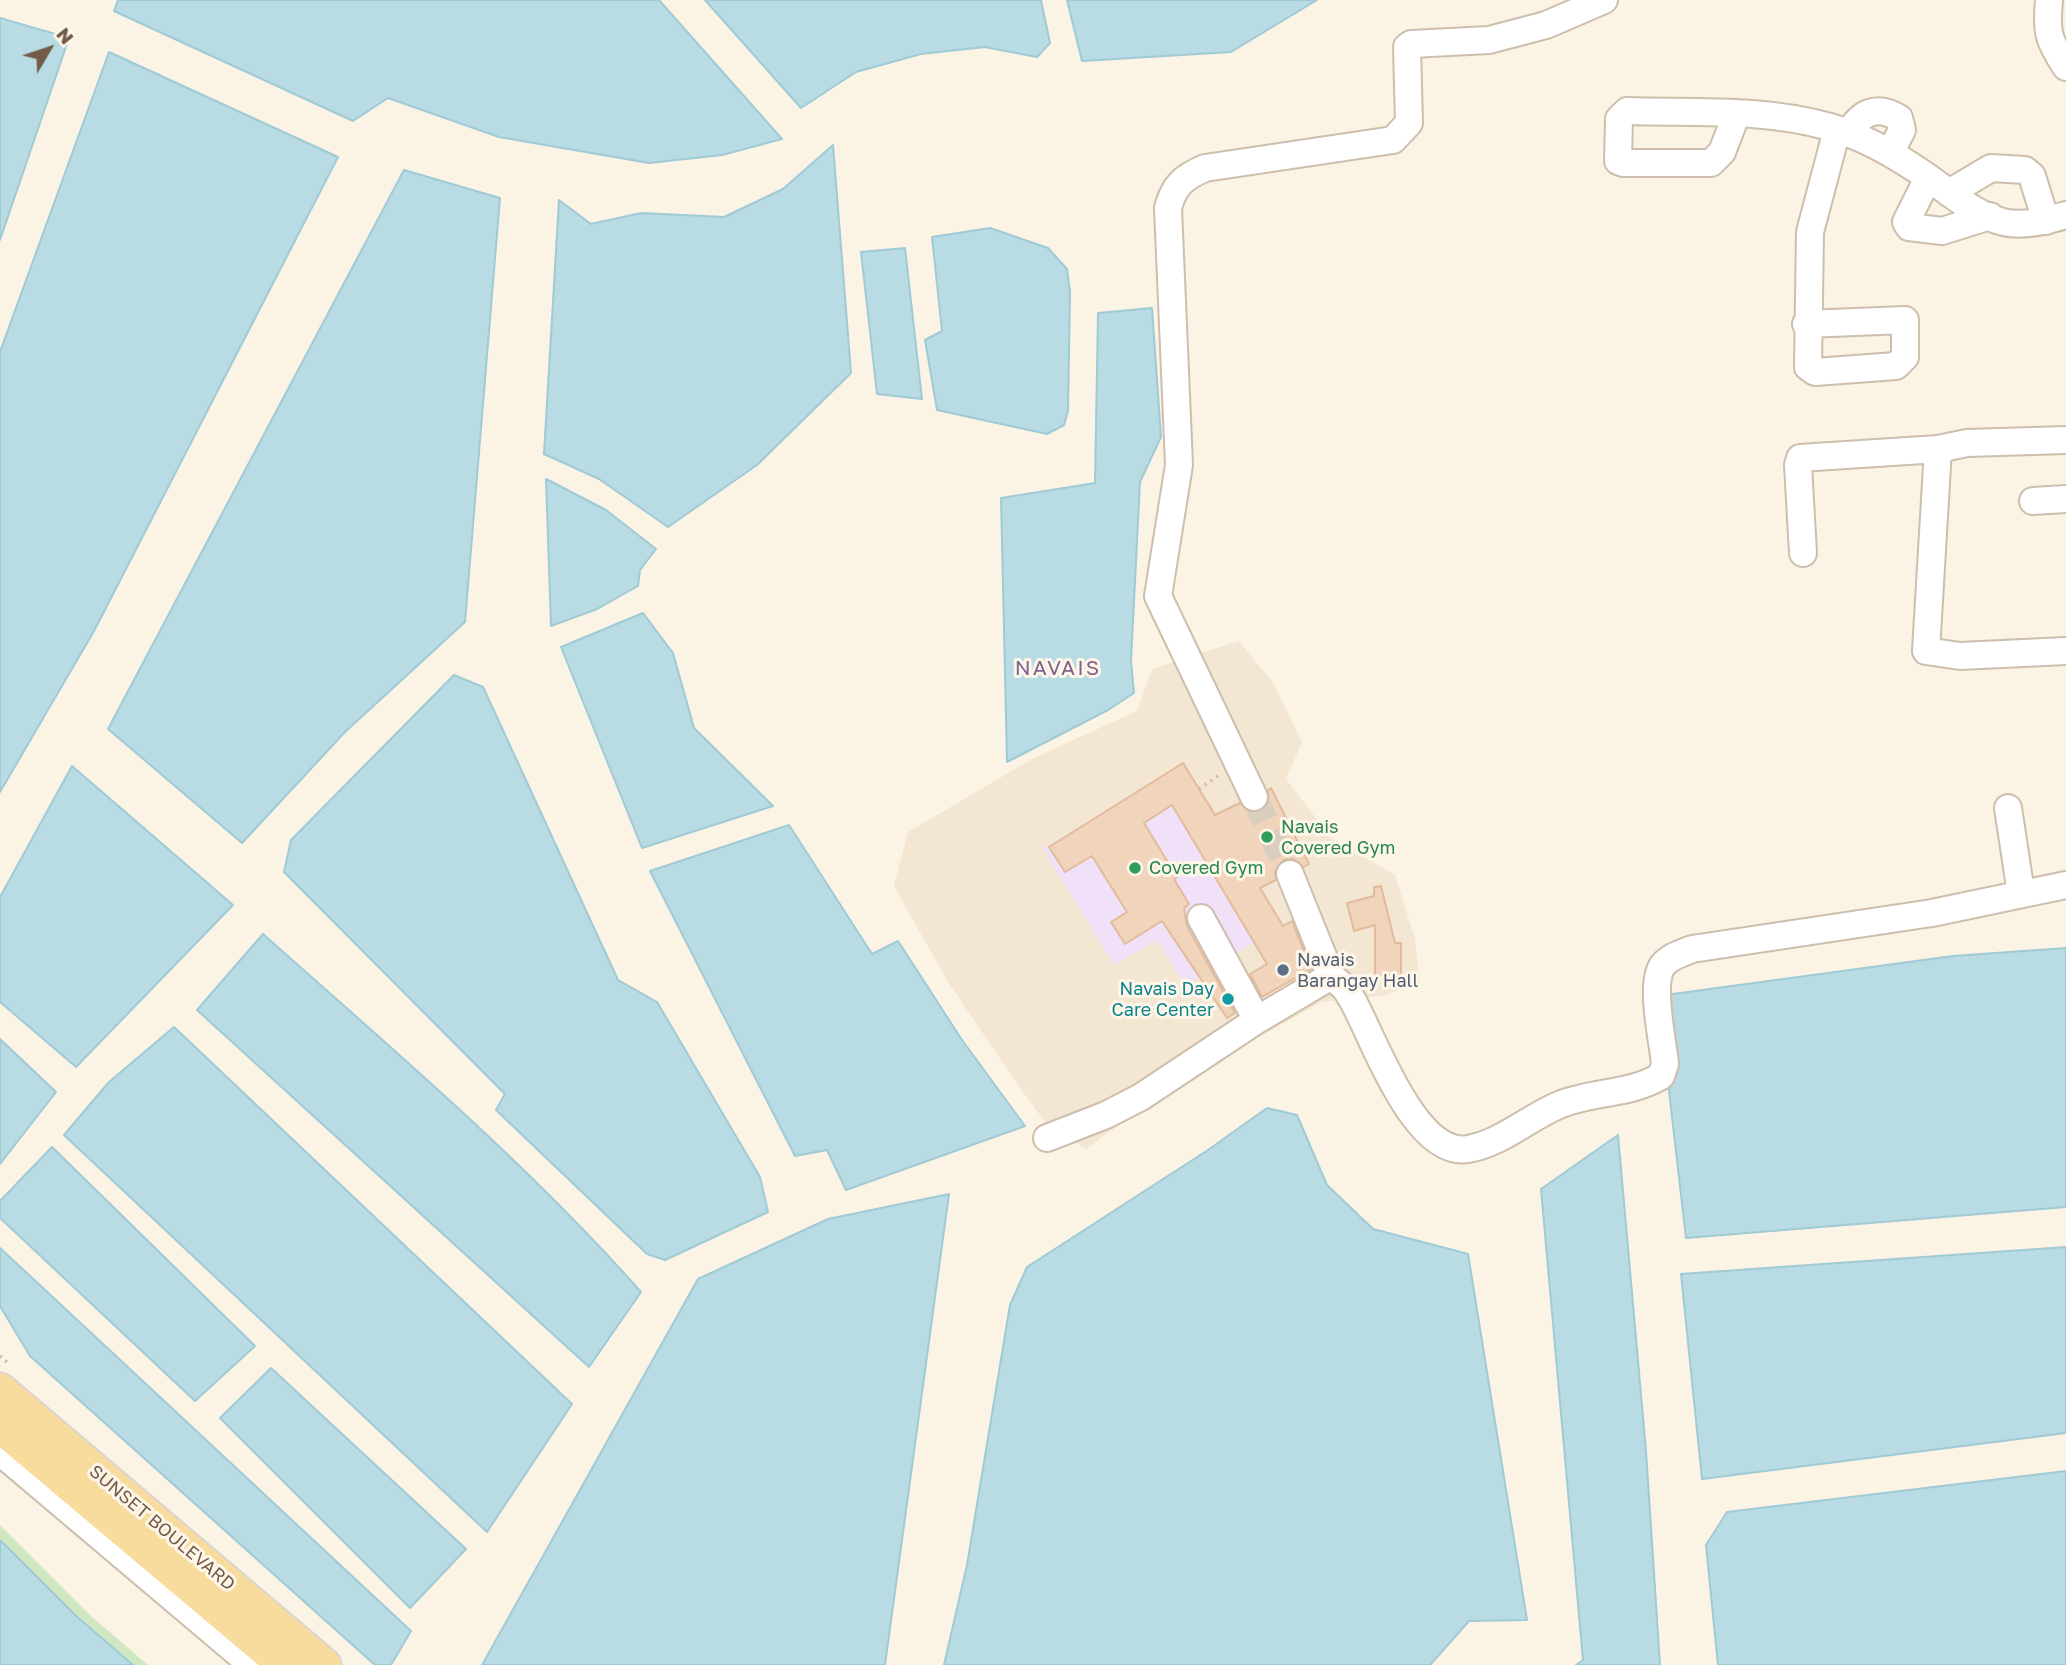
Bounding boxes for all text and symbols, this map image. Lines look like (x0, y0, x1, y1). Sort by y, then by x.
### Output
north arrow (14, 14, 84, 84)
text: N (52, 23, 79, 48)
district label: NAVAIS (1016, 655, 1100, 681)
place label: Navais Covered Gym (1281, 816, 1395, 858)
marker: Navais Covered Gym (1259, 829, 1275, 845)
place label: Covered Gym (1149, 857, 1263, 879)
marker: Covered Gym (1127, 860, 1143, 876)
place label: Navais Barangay Hall (1297, 949, 1418, 992)
marker: Navais Barangay Hall (1275, 962, 1291, 978)
place label: Navais Day Care Center (1112, 978, 1214, 1020)
marker: Navais Day Care Center (1220, 991, 1236, 1007)
street label: SUNSET BOULEVARD (85, 1461, 239, 1595)

